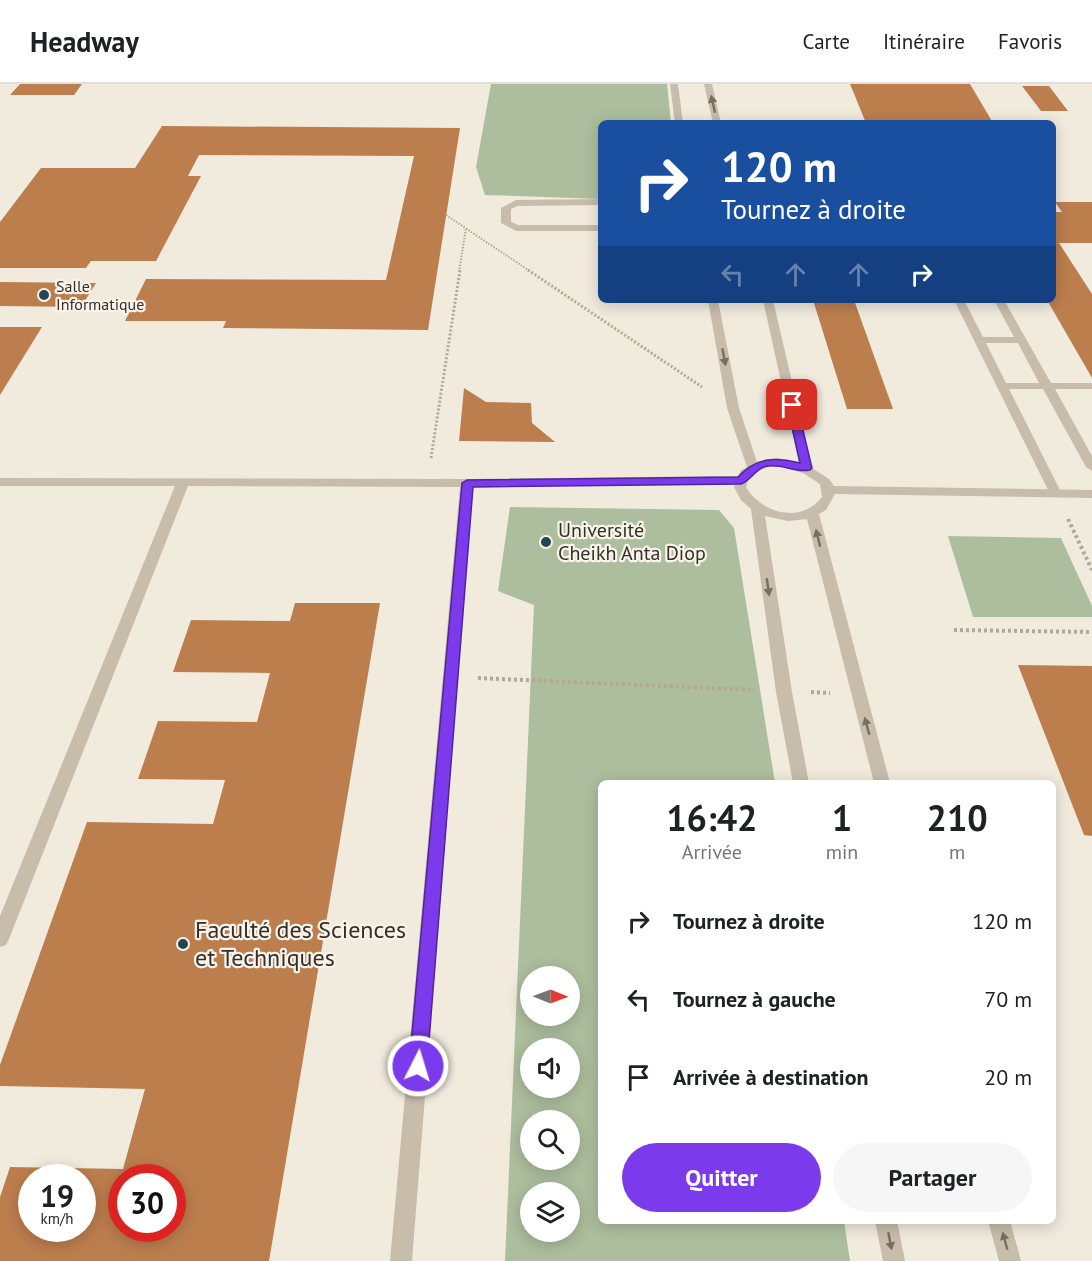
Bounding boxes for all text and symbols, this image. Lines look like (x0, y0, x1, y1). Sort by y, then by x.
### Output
text: Headway (30, 23, 139, 60)
text: Carte (803, 28, 850, 55)
text: Itinéraire (883, 28, 965, 55)
text: Favoris (998, 28, 1062, 55)
one-way arrow (707, 94, 717, 113)
text: 120 m (721, 139, 837, 194)
icon: right (622, 144, 700, 222)
text: Tournez à droite (721, 192, 906, 226)
icon: left (716, 258, 749, 291)
icon: ahead (779, 258, 812, 291)
icon: ahead (842, 258, 875, 291)
icon: right (905, 258, 938, 291)
place label: Salle Informatique (56, 276, 144, 314)
marker: Salle Informatique (37, 288, 51, 302)
one-way arrow (720, 348, 729, 367)
pin (766, 379, 817, 430)
icon: arrive (775, 388, 808, 421)
place label: Université Cheikh Anta Diop (558, 517, 706, 566)
one-way arrow (813, 529, 823, 547)
marker: Université Cheikh Anta Diop (539, 535, 553, 549)
one-way arrow (764, 578, 773, 597)
one-way arrow (862, 717, 872, 736)
text: 16:42 (666, 794, 758, 841)
text: 1 (832, 794, 852, 841)
text: 210 (927, 794, 988, 841)
text: Arrivée (682, 839, 742, 865)
text: min (826, 839, 858, 865)
text: m (949, 839, 965, 865)
icon: right (622, 905, 655, 938)
text: Tournez à droite (673, 907, 825, 935)
text: 120 m (972, 907, 1032, 935)
place label: Faculté des Sciences et Techniques (195, 914, 406, 973)
marker: Faculté des Sciences et Techniques (176, 937, 190, 951)
north arrow (520, 966, 580, 1026)
map controls (520, 966, 580, 1242)
icon: left (622, 983, 655, 1016)
text: Tournez à gauche (673, 985, 836, 1013)
text: 70 m (984, 985, 1032, 1013)
position arrow (386, 1034, 450, 1098)
button: sound (520, 1038, 580, 1098)
icon: arrive (622, 1061, 655, 1094)
text: Arrivée à destination (673, 1063, 869, 1091)
text: 20 m (984, 1063, 1032, 1091)
button: search (520, 1110, 580, 1170)
button: Quitter (622, 1143, 821, 1212)
button: Partager (833, 1143, 1032, 1212)
speed limit sign: 30 (108, 1164, 186, 1242)
text: 19 (40, 1176, 74, 1215)
button: layers (520, 1182, 580, 1242)
text: km/h (41, 1209, 73, 1228)
one-way arrow (886, 1232, 895, 1251)
one-way arrow (999, 1232, 1009, 1250)

